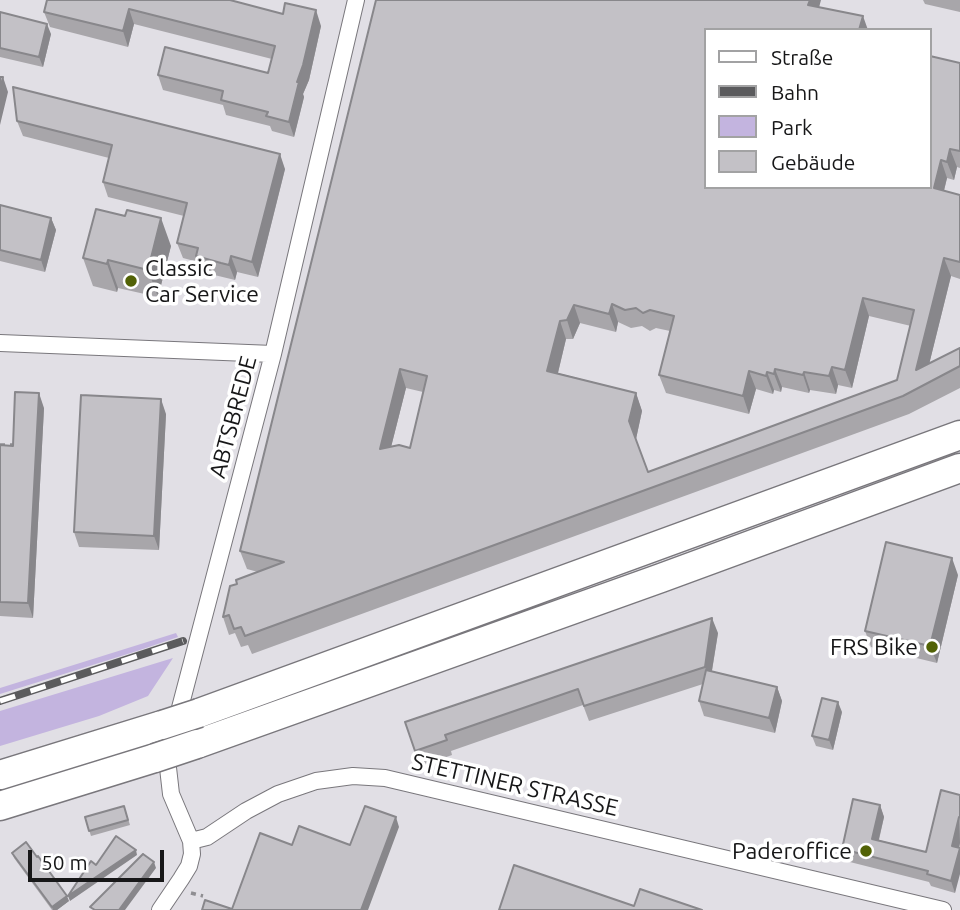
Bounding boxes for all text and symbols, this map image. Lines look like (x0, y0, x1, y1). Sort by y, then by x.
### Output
legend (704, 28, 932, 189)
text: Straße (771, 45, 833, 69)
text: Bahn (771, 80, 819, 104)
text: Park (771, 115, 813, 139)
text: Gebäude (771, 150, 855, 174)
place label: Classic Car Service (145, 254, 259, 308)
marker: Classic Car Service (123, 273, 139, 289)
street label: ABTSBREDE (203, 353, 263, 481)
place label: FRS Bike (830, 633, 918, 661)
marker: FRS Bike (924, 639, 940, 655)
street label: STETTINER STRASSE (409, 748, 621, 822)
scale bar (32, 836, 168, 880)
place label: Paderoffice (732, 837, 852, 865)
marker: Paderoffice (858, 843, 874, 859)
text: 50 m (41, 850, 88, 874)

